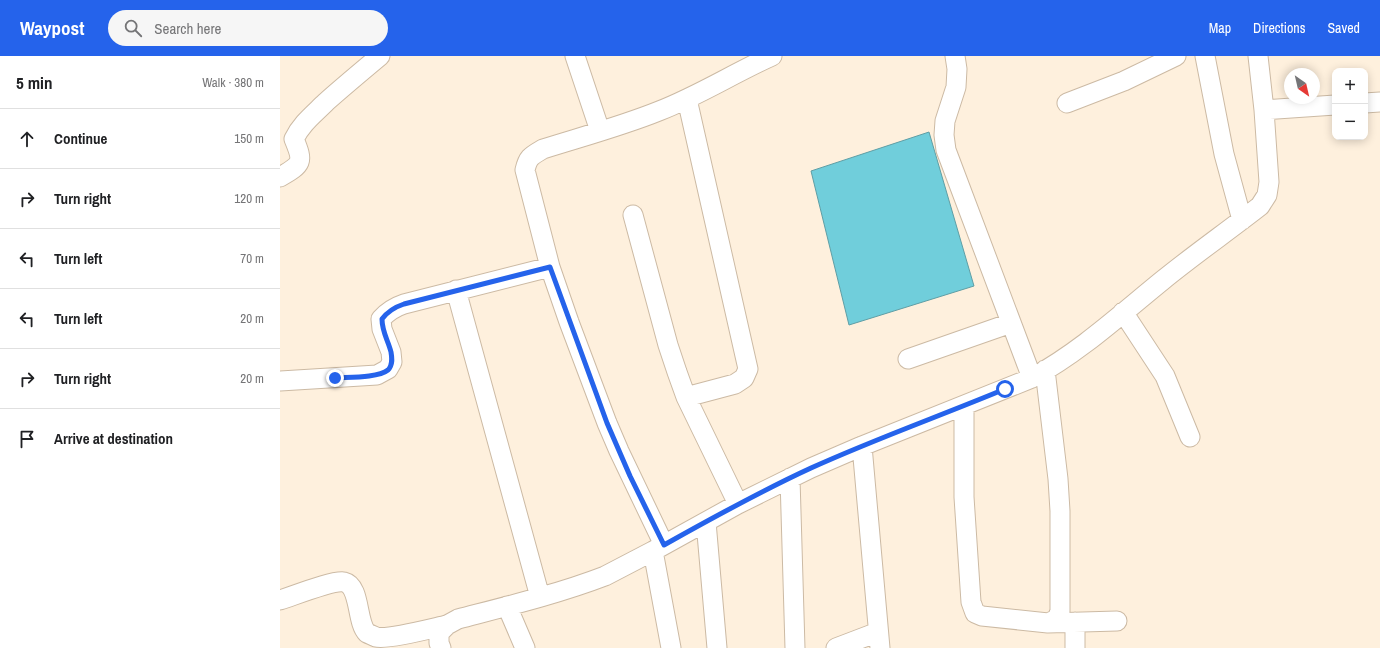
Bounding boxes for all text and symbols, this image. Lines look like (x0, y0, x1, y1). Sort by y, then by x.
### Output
search box (108, 10, 388, 46)
text: Waypost (20, 15, 84, 41)
icon: search (122, 17, 144, 39)
text: Search here (154, 18, 221, 39)
text: Map (1209, 19, 1231, 37)
text: Directions (1253, 19, 1305, 37)
text: Saved (1327, 19, 1360, 37)
north arrow (1284, 68, 1320, 104)
map controls (1332, 68, 1368, 140)
button: + (1332, 68, 1368, 104)
text: 5 min (16, 71, 52, 94)
text: Walk · 380 m (202, 74, 264, 91)
button: − (1332, 104, 1368, 140)
icon: ahead (16, 128, 38, 150)
text: Continue (54, 128, 107, 149)
text: 150 m (234, 130, 264, 147)
icon: right (16, 188, 38, 210)
text: Turn right (54, 188, 111, 209)
text: 120 m (234, 190, 264, 207)
icon: left (16, 248, 38, 270)
text: Turn left (54, 248, 102, 269)
text: 70 m (240, 250, 264, 267)
icon: left (16, 308, 38, 330)
text: Turn left (54, 308, 102, 329)
text: 20 m (240, 310, 264, 327)
icon: right (16, 368, 38, 390)
text: Turn right (54, 368, 111, 389)
route end (326, 369, 344, 387)
text: 20 m (240, 370, 264, 387)
route start (996, 380, 1014, 398)
icon: arrive (16, 428, 38, 450)
text: Arrive at destination (54, 428, 173, 449)

